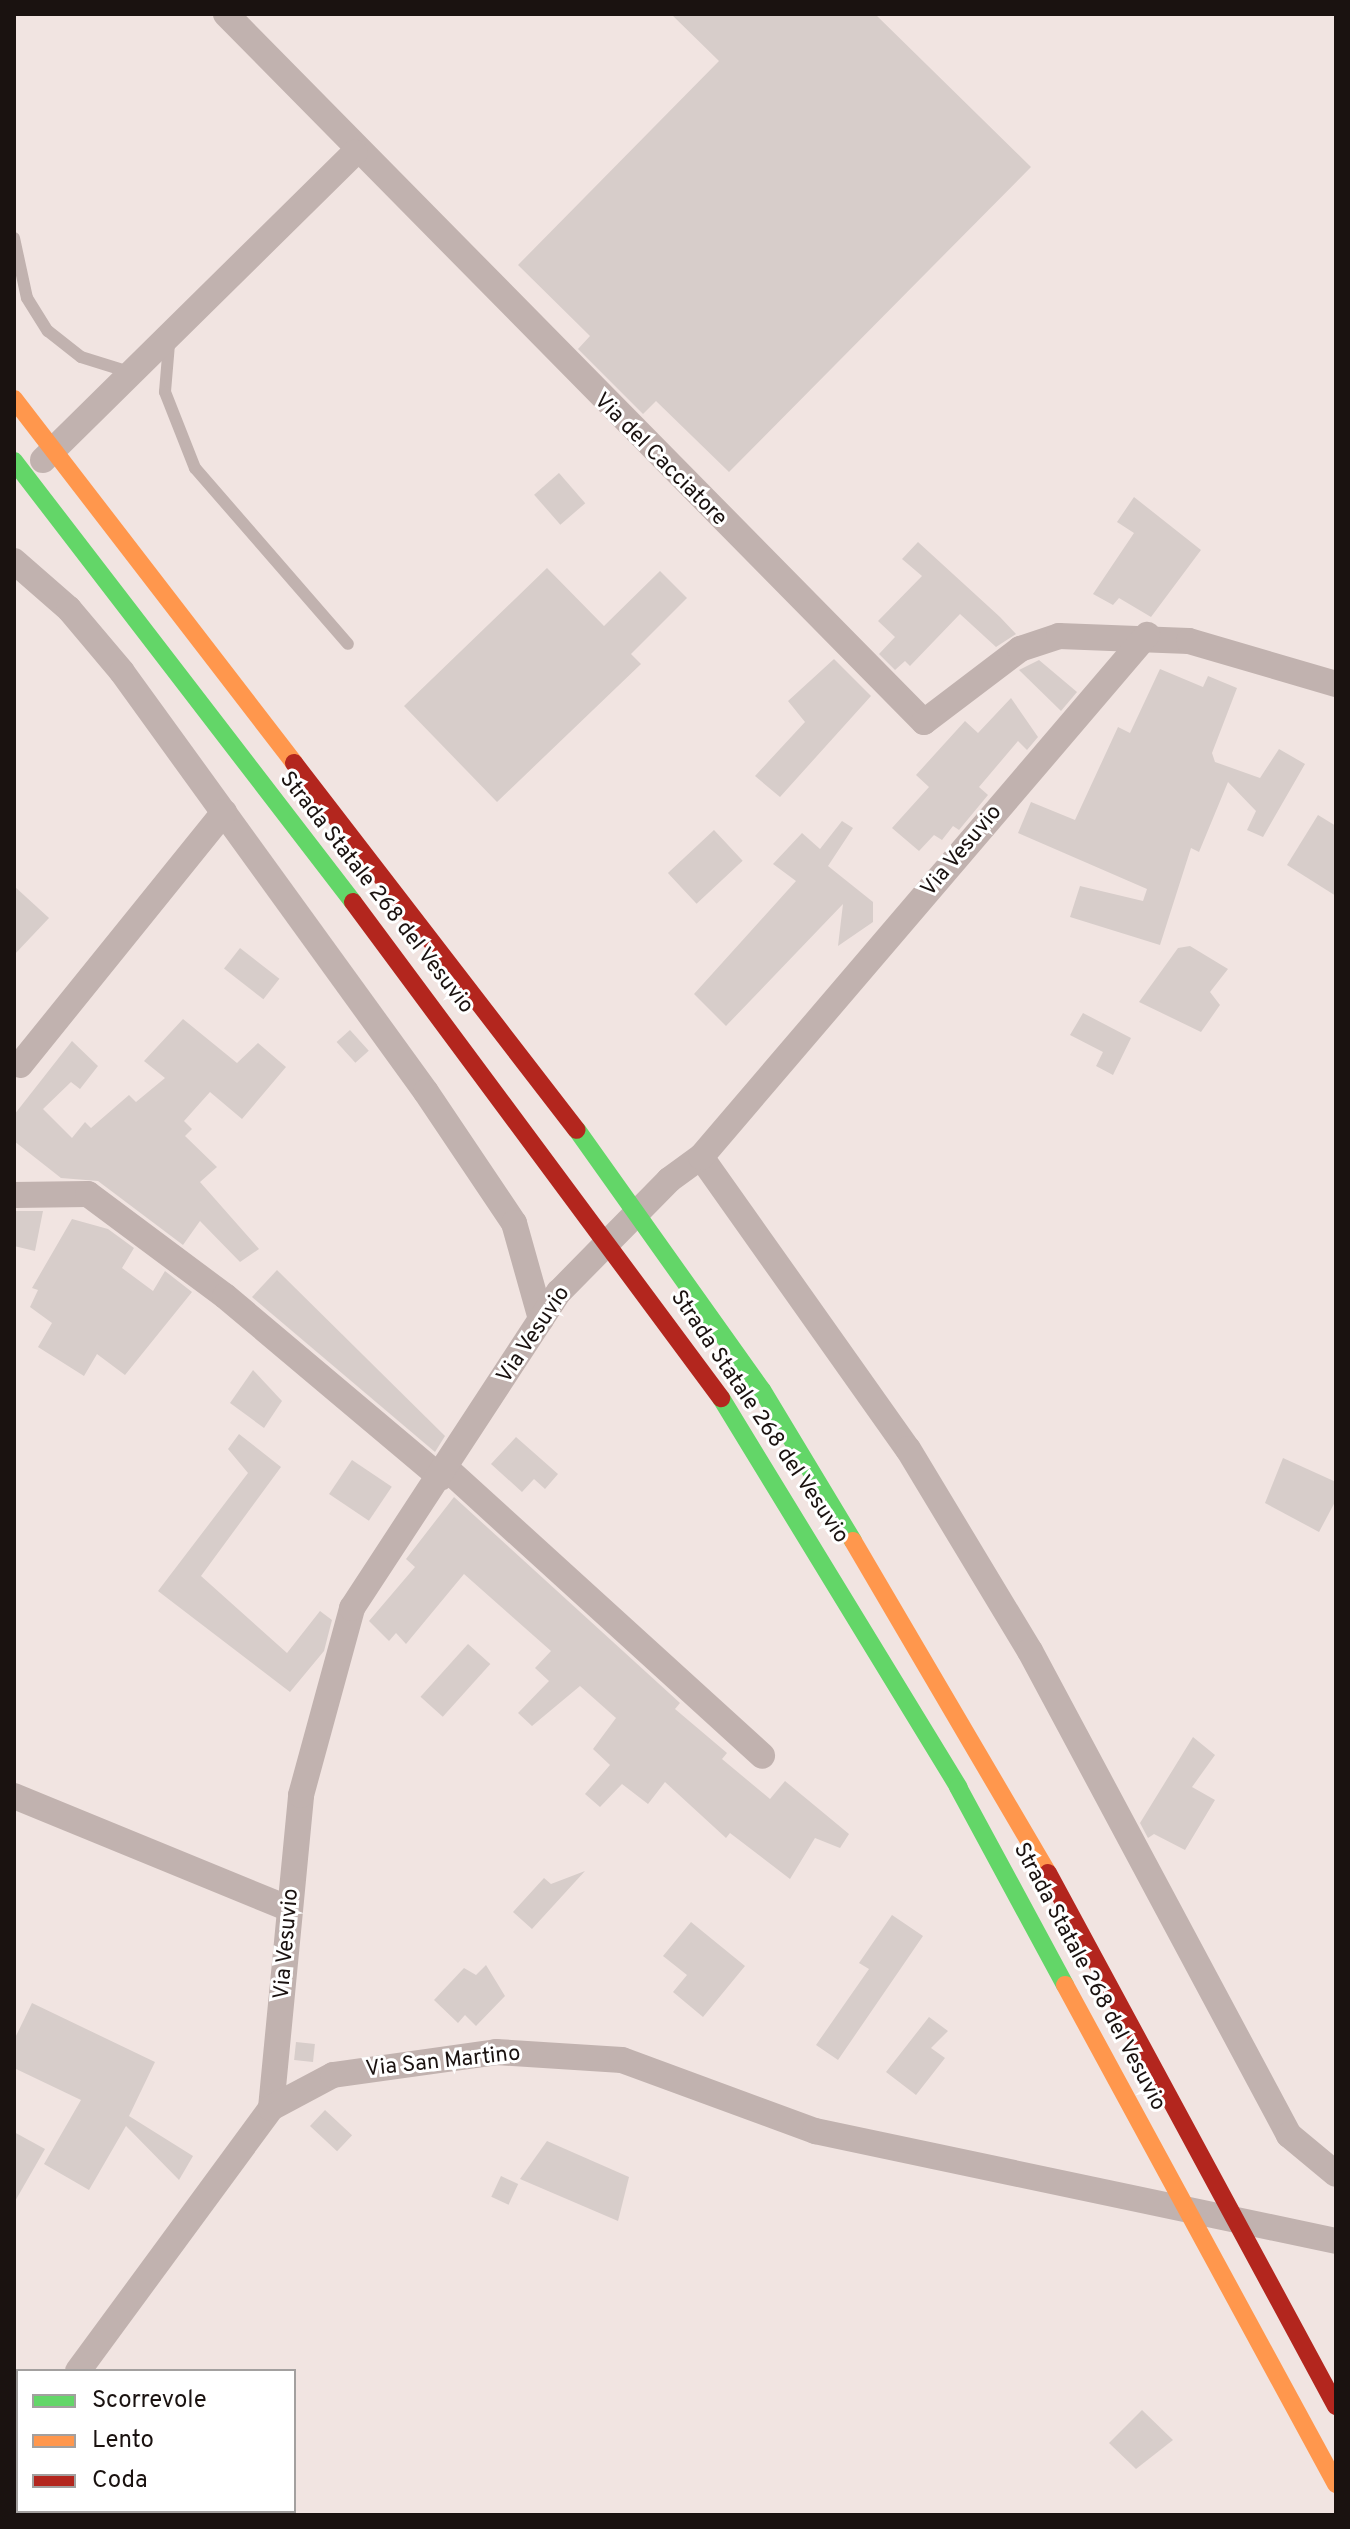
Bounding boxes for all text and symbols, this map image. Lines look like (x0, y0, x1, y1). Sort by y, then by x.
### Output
street label: Via del Cacciatore (588, 388, 732, 532)
street label: Strada Statale 268 del Vesuvio (273, 767, 479, 1019)
street label: Via Vesuvio (916, 799, 1008, 903)
street label: Via Vesuvio (492, 1281, 576, 1389)
street label: Strada Statale 268 del Vesuvio (664, 1285, 854, 1549)
street label: Strada Statale 268 del Vesuvio (1007, 1838, 1171, 2116)
street label: Via Vesuvio (269, 1887, 305, 2001)
street label: Via San Martino (364, 2041, 522, 2083)
legend (16, 2369, 296, 2513)
text: Scorrevole (92, 2386, 207, 2416)
text: Lento (92, 2426, 154, 2456)
text: Coda (92, 2466, 148, 2496)

